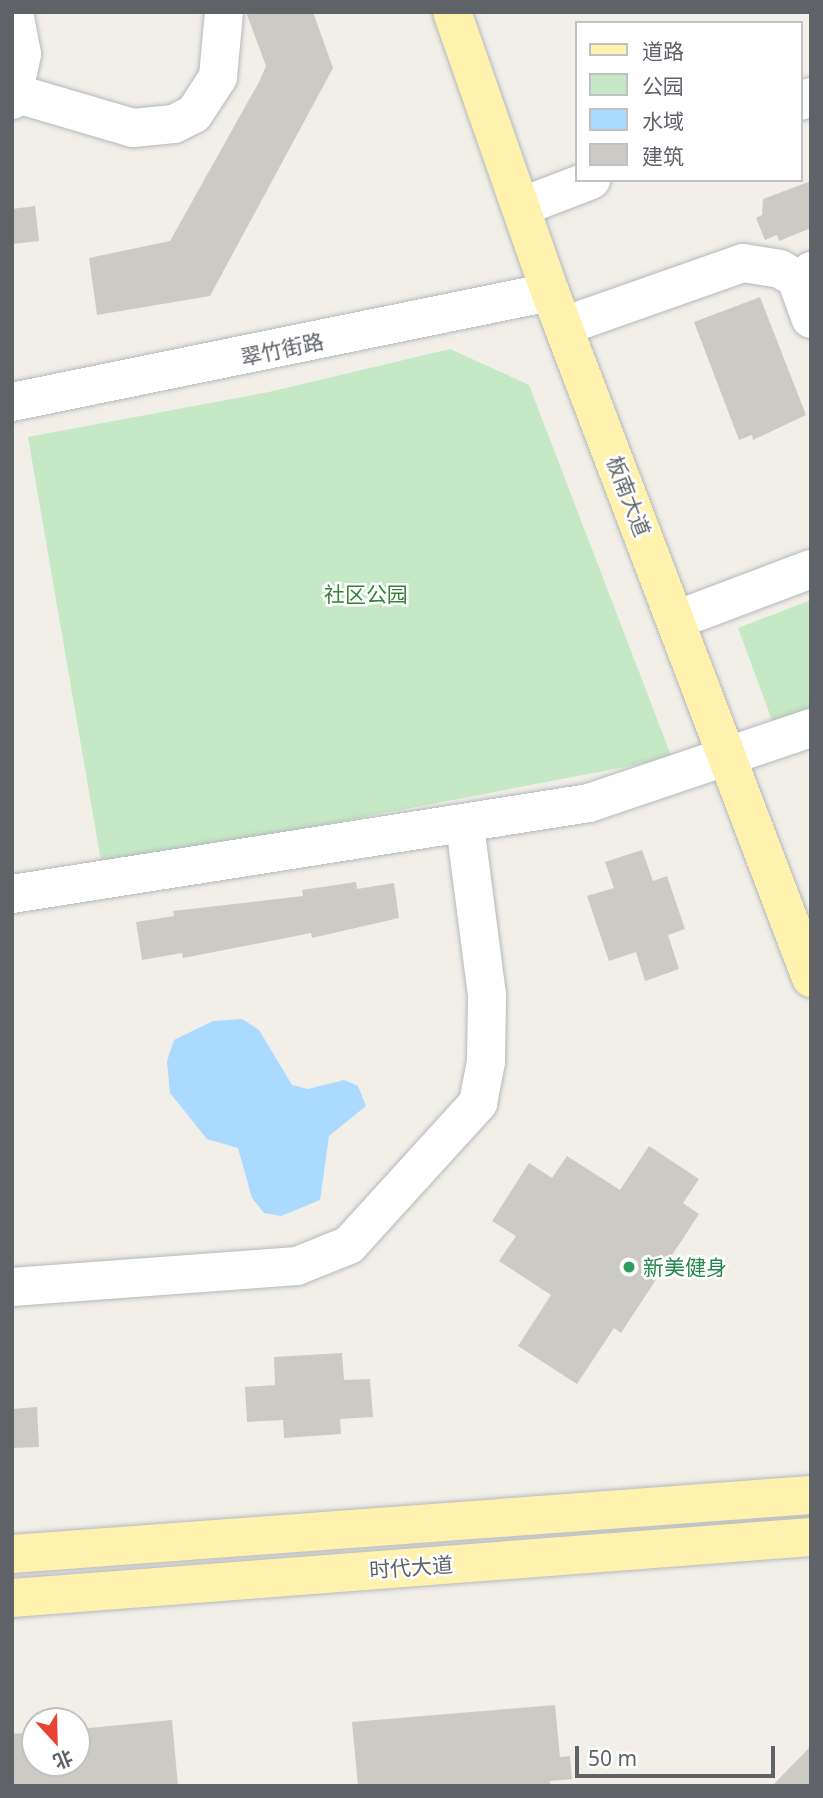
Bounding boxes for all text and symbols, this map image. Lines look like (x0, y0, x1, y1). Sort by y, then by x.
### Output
legend (574, 21, 802, 182)
text: 道路 (642, 37, 684, 65)
text: 公园 (642, 72, 684, 100)
text: 水域 (642, 107, 684, 135)
text: 建筑 (642, 142, 684, 170)
street label: 翠竹街路 (238, 328, 326, 370)
street label: 板南大道 (602, 452, 656, 540)
park label: 社区公园 (324, 581, 408, 607)
place label: 新美健身 (643, 1254, 727, 1280)
marker: 新美健身 (621, 1259, 637, 1275)
street label: 时代大道 (368, 1552, 454, 1582)
north arrow (21, 1707, 91, 1777)
scale bar (578, 1731, 778, 1775)
text: 北 (49, 1744, 77, 1775)
text: 50 m (588, 1744, 637, 1772)

